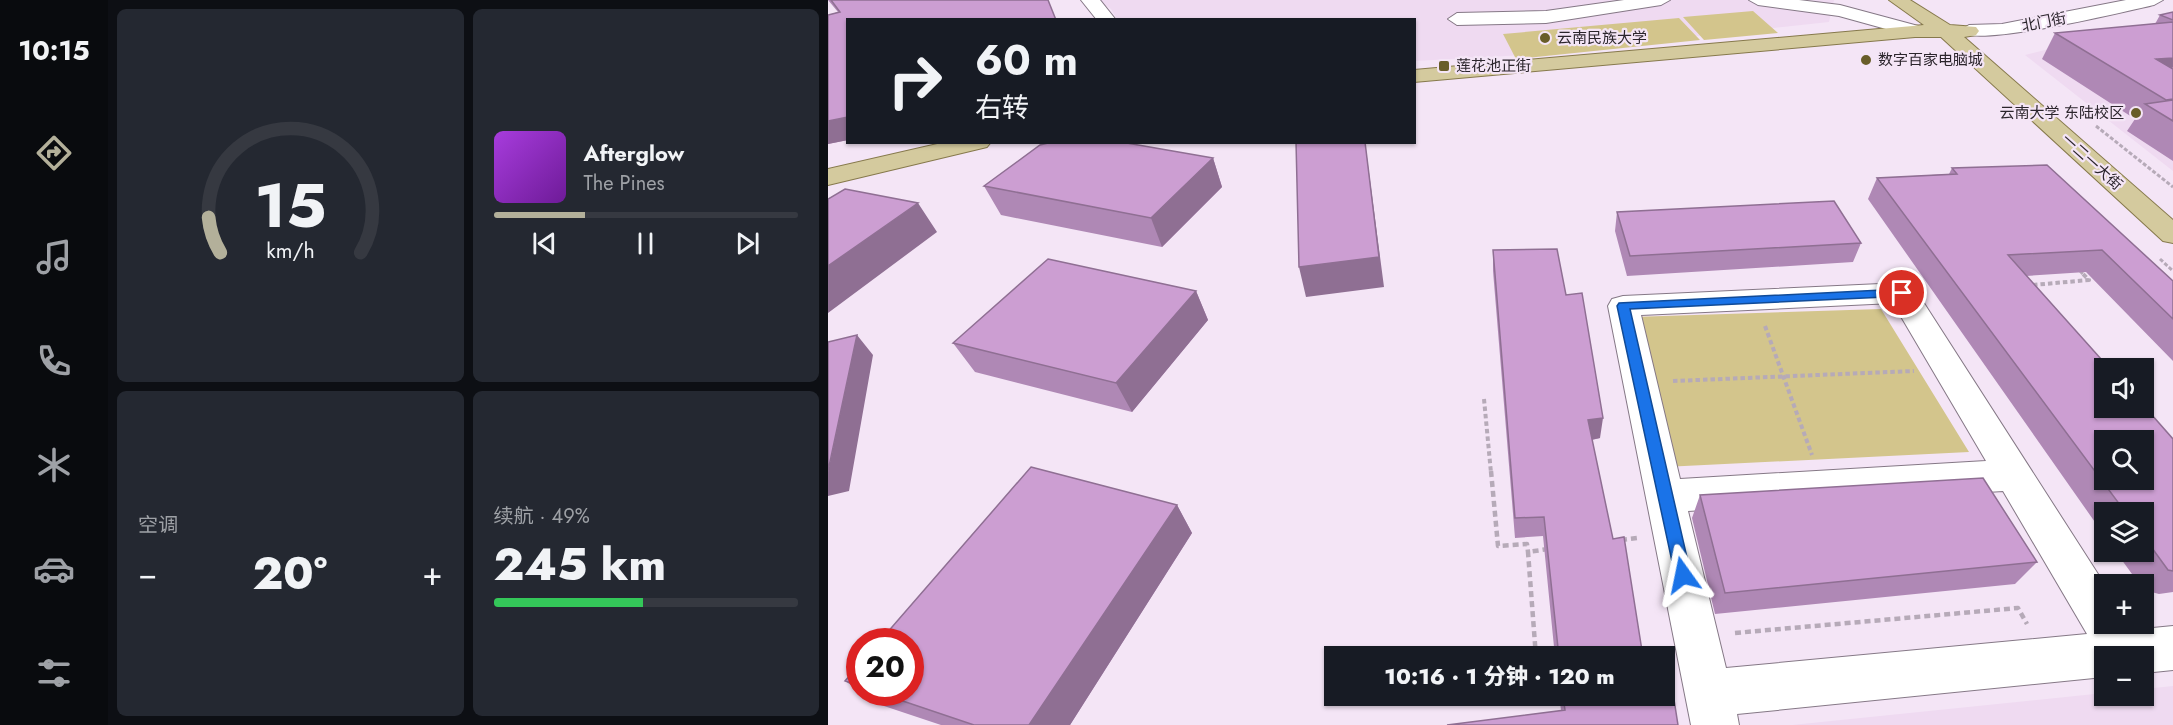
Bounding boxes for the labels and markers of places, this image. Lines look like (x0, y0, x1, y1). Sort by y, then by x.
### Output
place label: 云南民族大学 (1557, 27, 1647, 49)
marker: 云南民族大学 (1538, 31, 1552, 45)
place label: 数字百家电脑城 (1878, 49, 1983, 71)
marker: 数字百家电脑城 (1859, 53, 1873, 67)
place label: 莲花池正街 (1456, 55, 1531, 77)
marker: 莲花池正街 (1437, 59, 1451, 73)
place label: 云南大学 东陆校区 (1999, 102, 2124, 124)
marker: 云南大学 东陆校区 (2129, 106, 2143, 120)
pin (1876, 267, 1927, 318)

